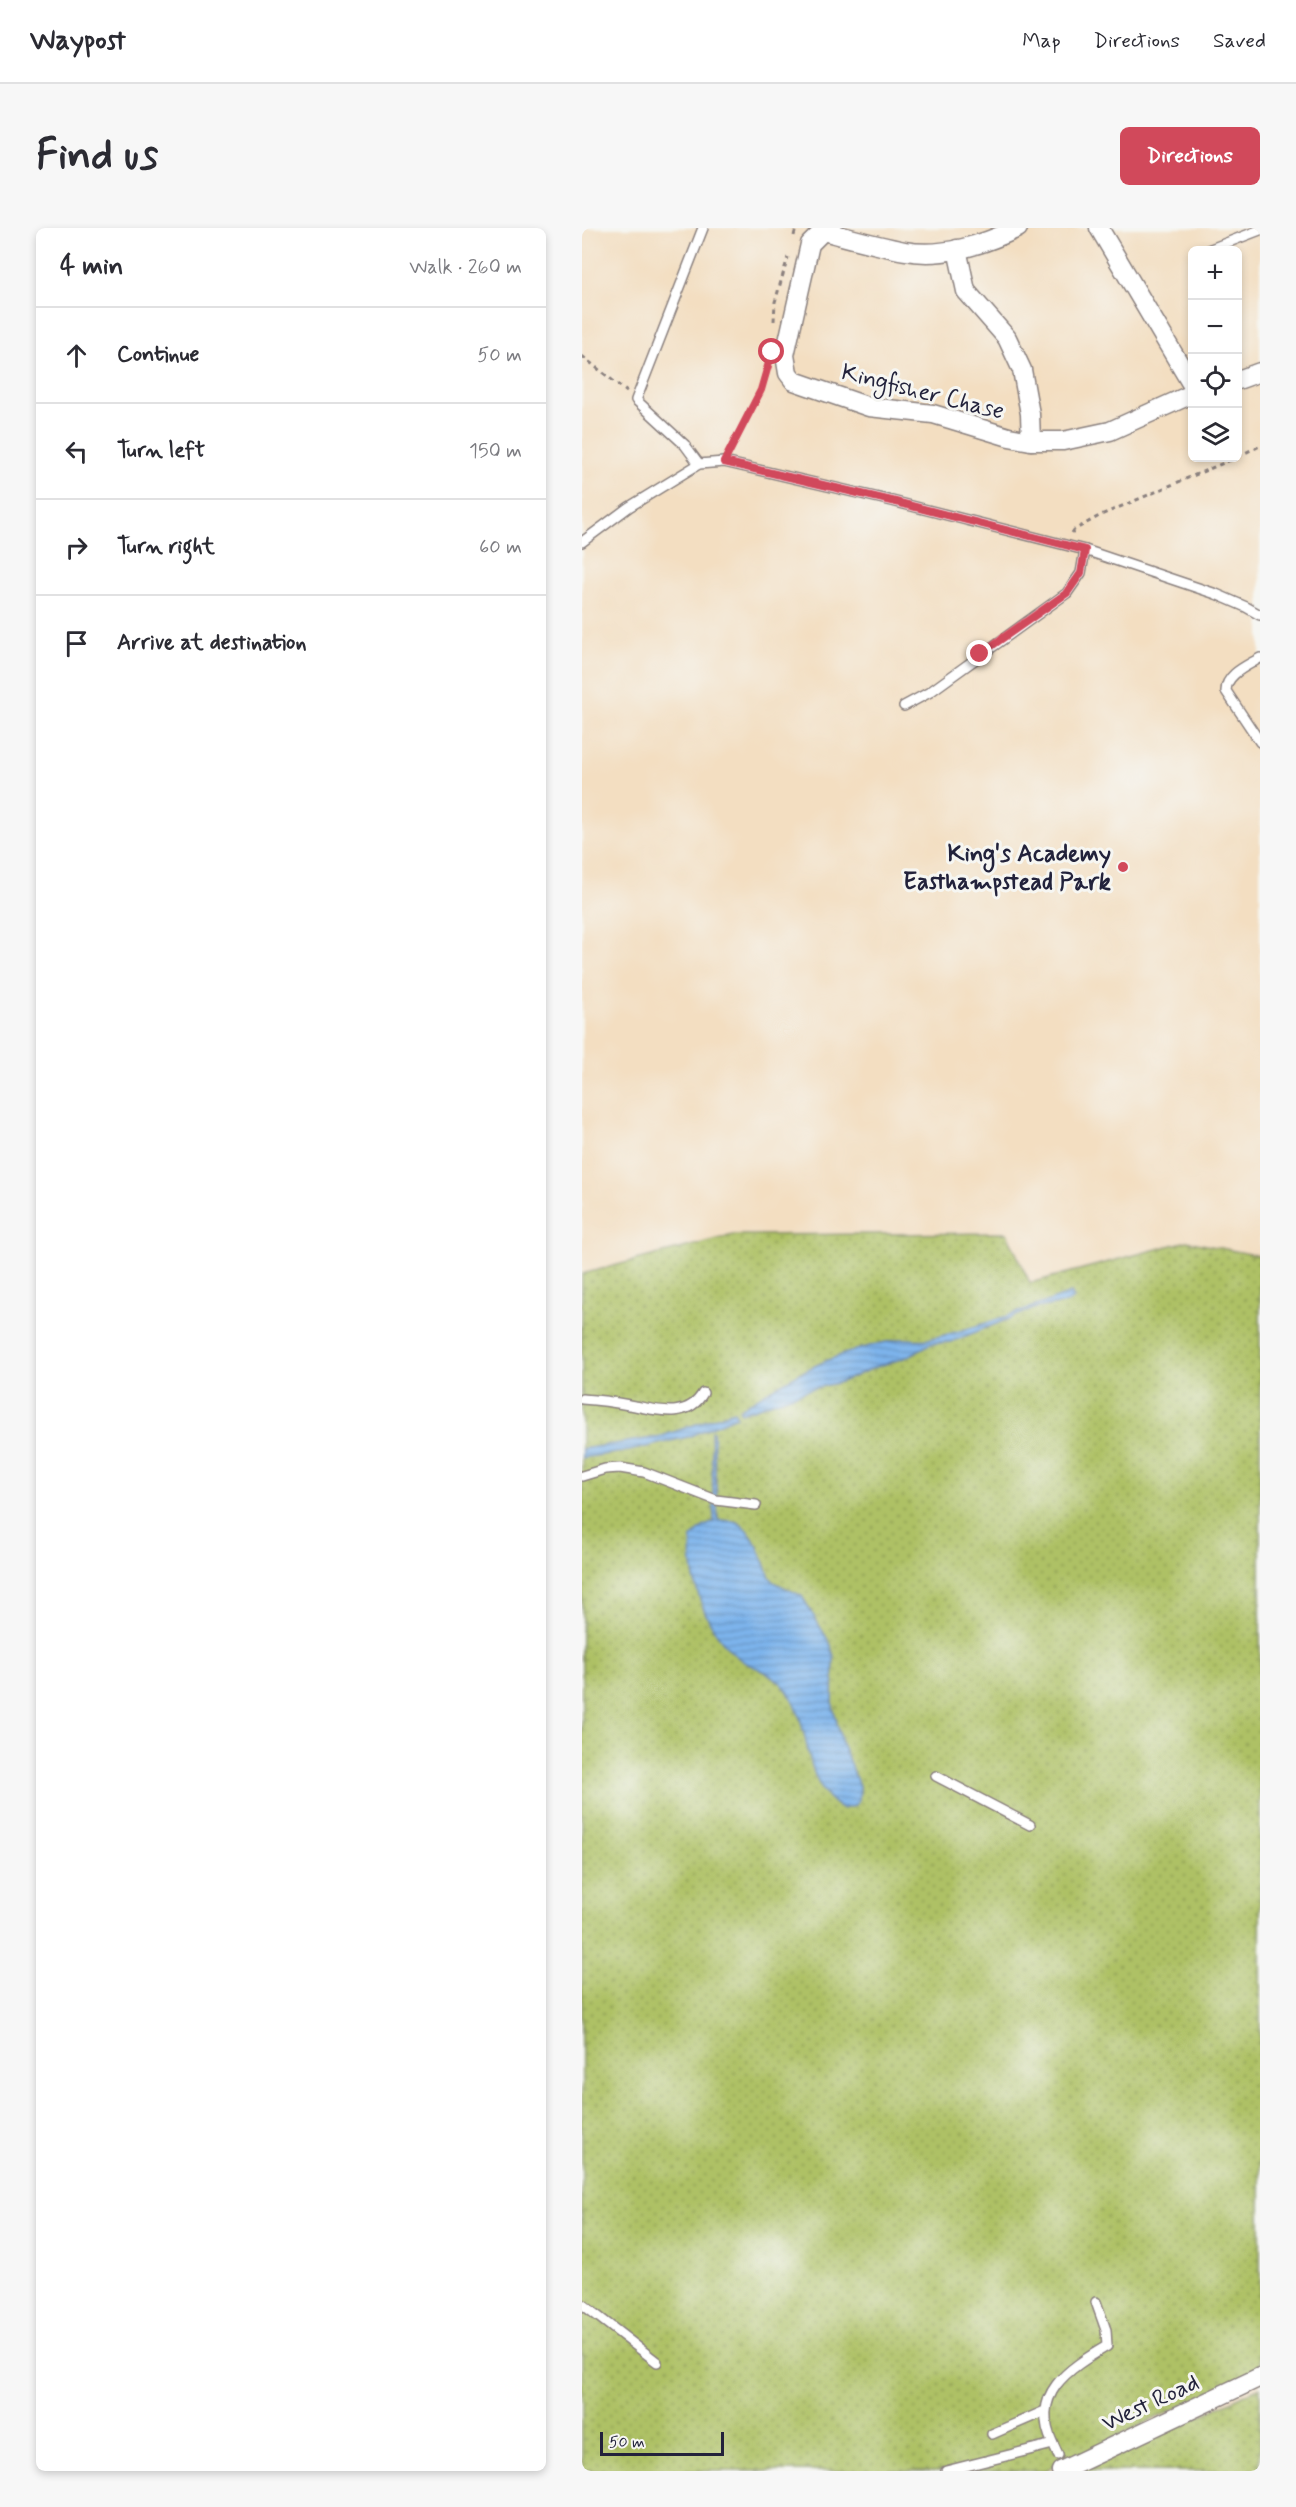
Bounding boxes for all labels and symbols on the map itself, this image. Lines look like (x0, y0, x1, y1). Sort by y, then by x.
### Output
route start (758, 338, 784, 364)
street label: Kingfisher Chase (838, 357, 1007, 430)
route end (966, 640, 992, 666)
place label: King's Academy Easthampstead Park (903, 839, 1111, 898)
marker: King's Academy Easthampstead Park (1116, 860, 1130, 874)
street label: West Road (1097, 2367, 1204, 2439)
scale bar (600, 2429, 724, 2456)

